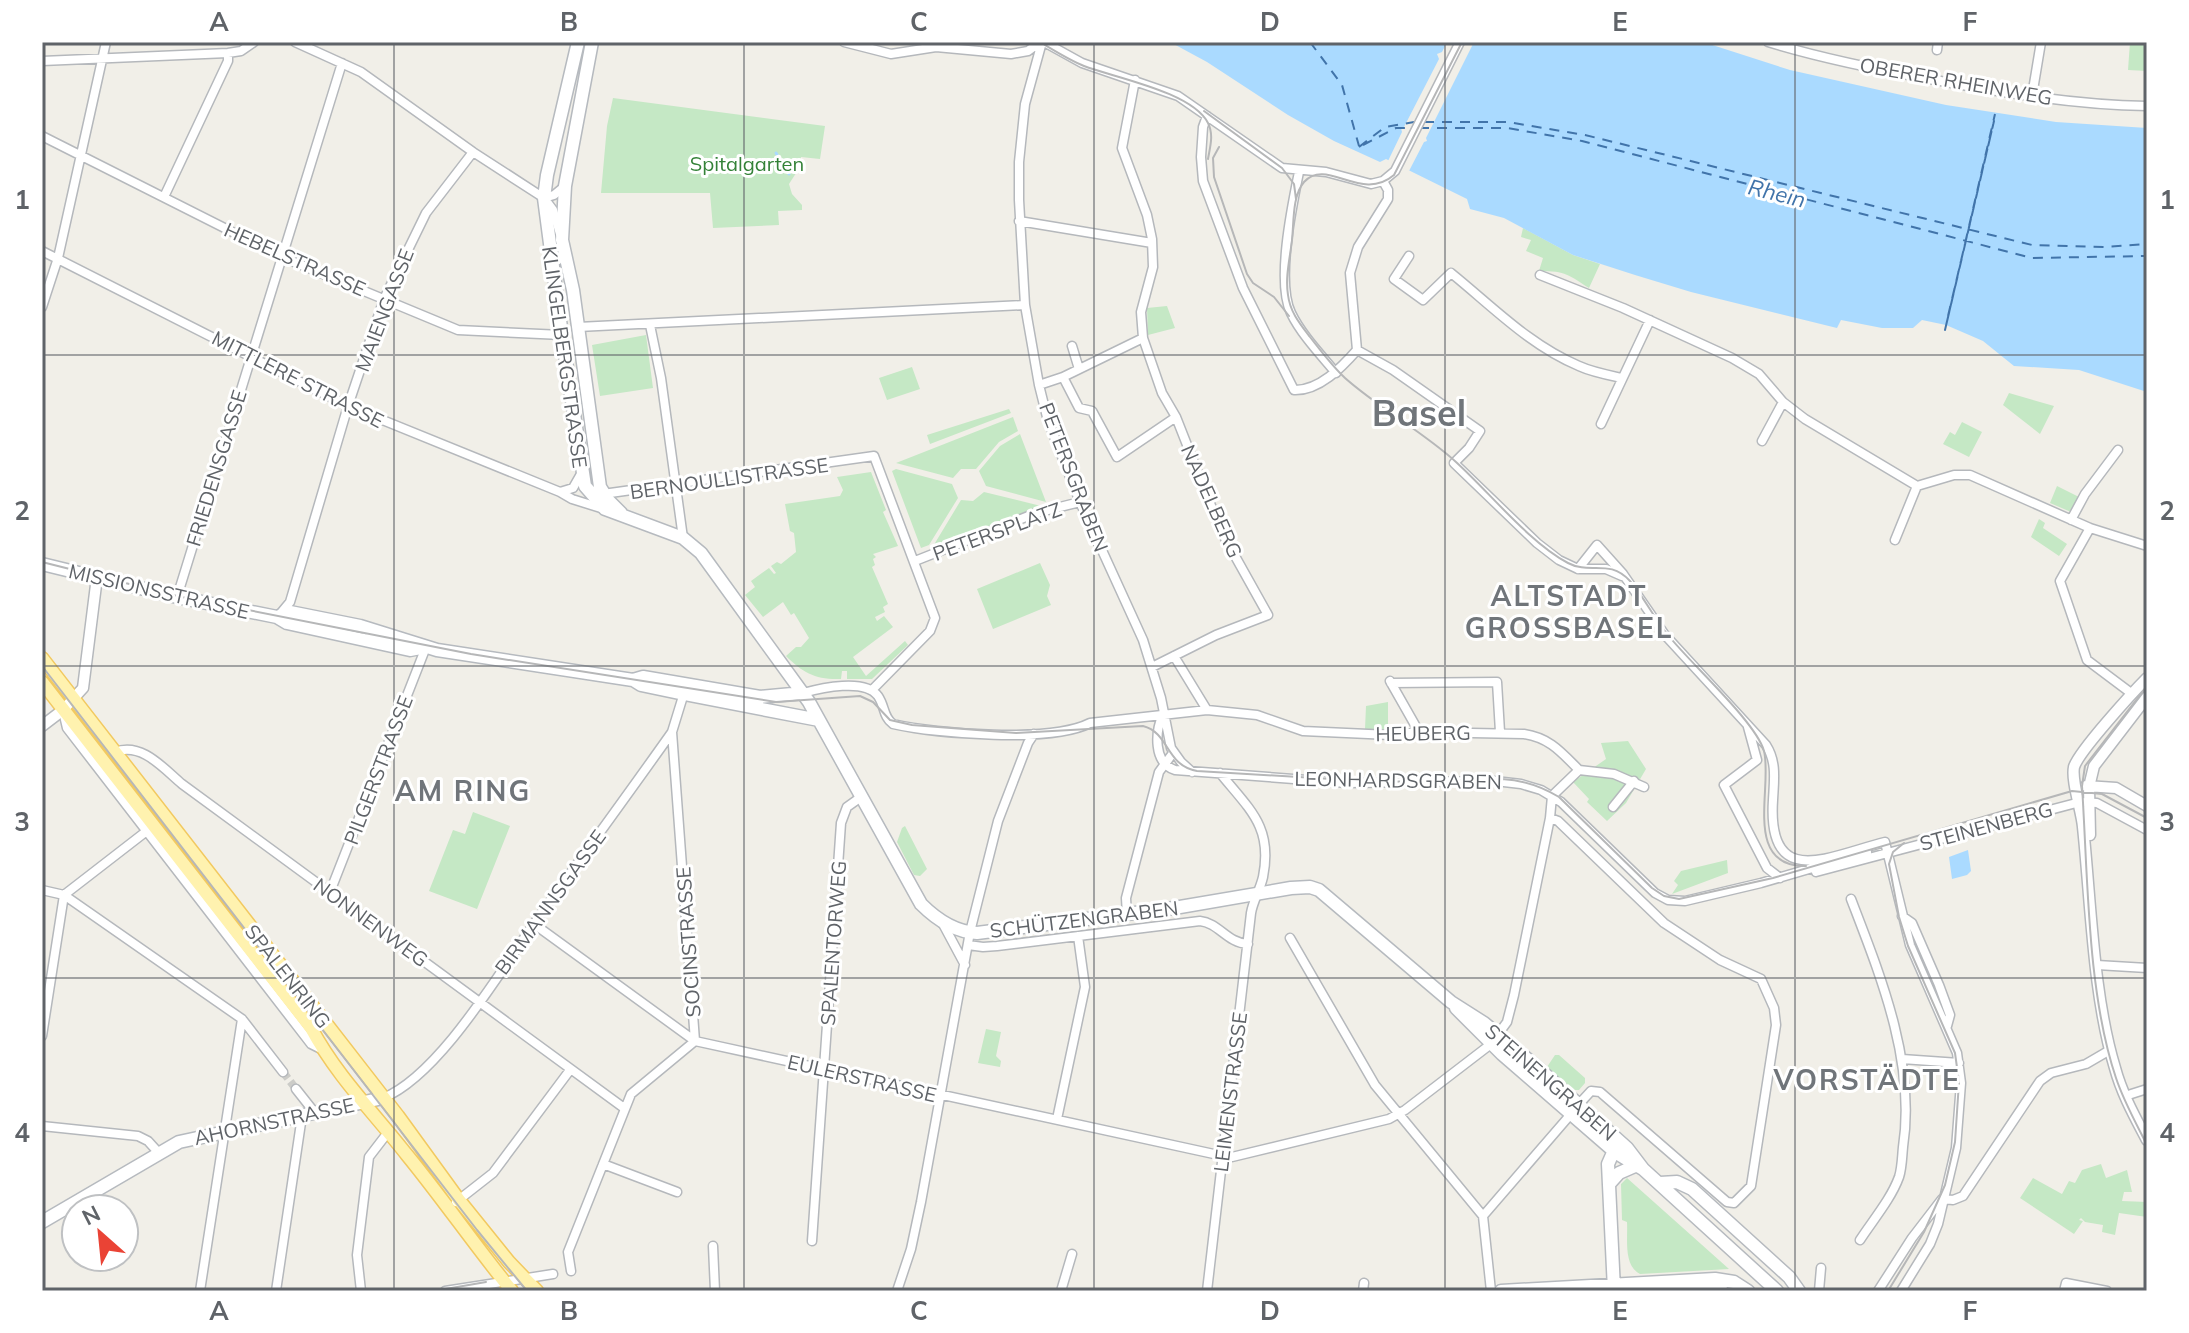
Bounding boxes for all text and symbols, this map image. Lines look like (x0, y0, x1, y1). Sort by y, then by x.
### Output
text: A (209, 5, 229, 38)
text: B (560, 5, 578, 38)
text: C (910, 5, 928, 38)
text: D (1260, 5, 1280, 38)
text: E (1612, 5, 1628, 38)
text: F (1963, 5, 1978, 38)
street label: OBERER RHEINWEG (1858, 52, 2054, 110)
park label: Spitalgarten (690, 151, 804, 176)
water label: Rhein (1745, 172, 1809, 214)
text: 1 (14, 183, 30, 216)
text: 1 (2159, 183, 2175, 216)
street label: HEBELSTRASSE (220, 217, 370, 301)
street label: KLINGELBERGSTRASSE (537, 244, 593, 470)
street label: MAIENGASSE (349, 245, 419, 375)
street label: MITTLERE STRASSE (208, 325, 388, 433)
street label: FRIEDENSGASSE (180, 387, 252, 549)
district label: Basel (1372, 390, 1466, 435)
street label: PETERSGRABEN (1034, 399, 1114, 555)
street label: NADELBERG (1176, 441, 1248, 561)
street label: BERNOULLISTRASSE (628, 452, 830, 504)
text: 2 (14, 494, 30, 527)
text: 2 (2159, 494, 2175, 527)
street label: PETERSPLATZ (929, 496, 1065, 566)
street label: MISSIONSSTRASSE (66, 558, 252, 624)
district label: ALTSTADT GROSSBASEL (1465, 578, 1673, 645)
street label: PILGERSTRASSE (338, 692, 418, 848)
street label: HEUBERG (1375, 720, 1471, 746)
street label: LEONHARDSGRABEN (1294, 766, 1502, 794)
district label: AM RING (395, 773, 531, 808)
street label: STEINENBERG (1917, 796, 2055, 856)
text: 3 (14, 805, 30, 838)
text: 3 (2159, 805, 2175, 838)
street label: BIRMANNSGASSE (489, 825, 611, 979)
street label: SPALENTORWEG (815, 860, 851, 1026)
street label: SOCINSTRASSE (670, 866, 706, 1018)
street label: NONNENWEG (309, 872, 433, 972)
street label: SCHÜTZENGRABEN (988, 895, 1180, 943)
street label: SPALENRING (240, 919, 336, 1033)
street label: LEIMENSTRASSE (1208, 1011, 1252, 1173)
street label: STEINENGRABEN (1480, 1018, 1622, 1146)
street label: EULERSTRASSE (785, 1049, 939, 1107)
district label: VORSTÄDTE (1772, 1062, 1961, 1097)
street label: AHORNSTRASSE (192, 1092, 356, 1150)
text: 4 (14, 1116, 30, 1149)
text: 4 (2159, 1116, 2175, 1149)
north arrow (60, 1193, 140, 1273)
text: N (77, 1199, 105, 1231)
text: A (209, 1294, 229, 1327)
text: B (560, 1294, 578, 1327)
text: C (910, 1294, 928, 1327)
text: D (1260, 1294, 1280, 1327)
text: E (1612, 1294, 1628, 1327)
text: F (1963, 1294, 1978, 1327)

